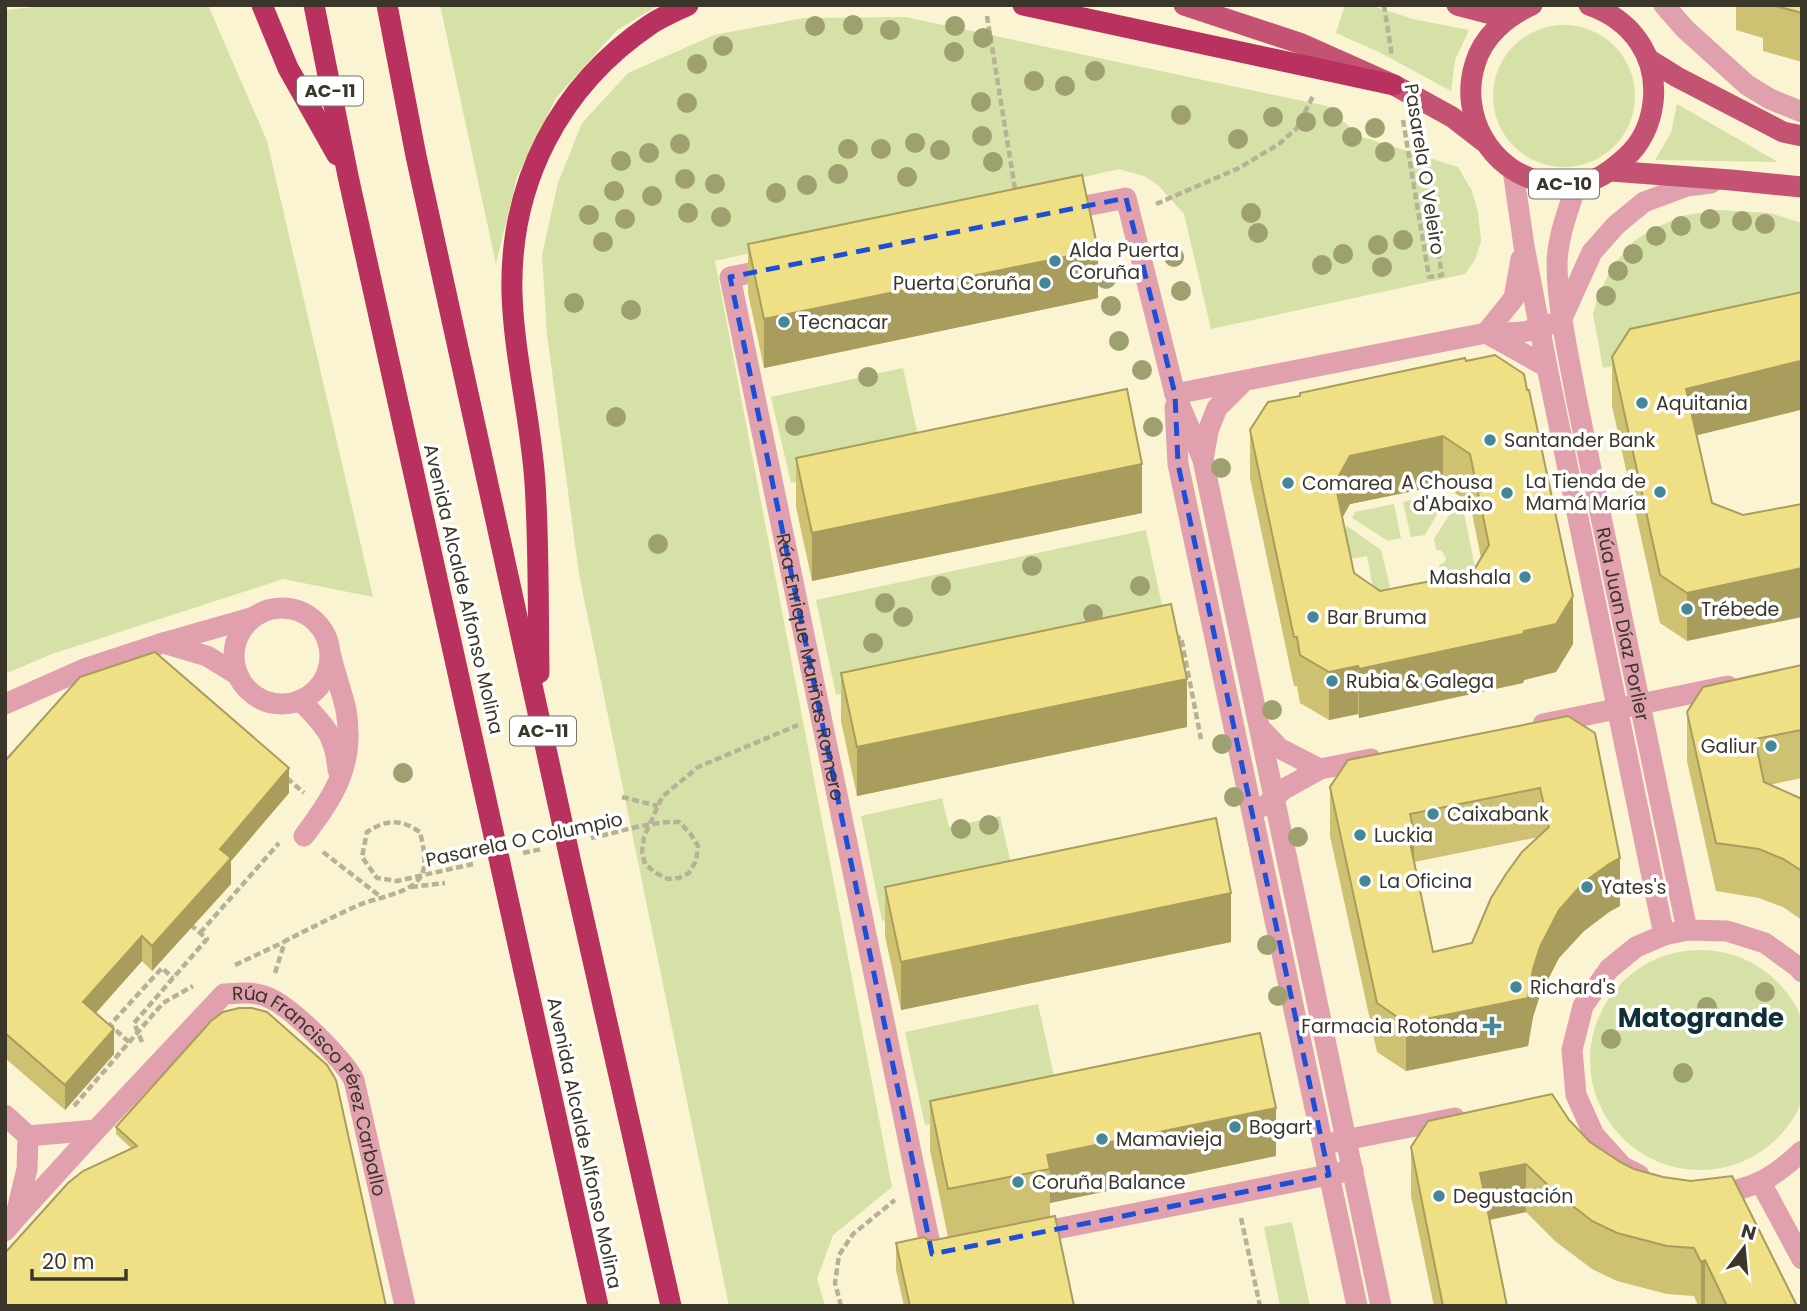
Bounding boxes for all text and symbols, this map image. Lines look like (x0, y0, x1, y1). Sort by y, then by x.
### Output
road number: AC-11 (297, 76, 363, 106)
street label: Pasarela O Veleiro (1398, 81, 1451, 257)
road number: AC-10 (1529, 169, 1599, 198)
place label: Alda Puerta Coruña (1069, 237, 1179, 286)
marker: Alda Puerta Coruña (1047, 253, 1063, 269)
place label: Puerta Coruña (893, 270, 1031, 297)
marker: Puerta Coruña (1037, 275, 1053, 291)
place label: Tecnacar (798, 309, 888, 336)
marker: Tecnacar (776, 314, 792, 330)
place label: Aquitania (1656, 390, 1748, 417)
marker: Aquitania (1634, 395, 1650, 411)
place label: Santander Bank (1504, 427, 1656, 454)
marker: Santander Bank (1482, 432, 1498, 448)
street label: Avenida Alcalde Alfonso Molina (417, 441, 510, 737)
place label: La Tienda de Mamá María (1526, 468, 1646, 517)
place label: A Chousa d'Abaixo (1401, 469, 1493, 518)
place label: Comarea (1302, 470, 1393, 497)
marker: Comarea (1280, 475, 1296, 491)
marker: La Tienda de Mamá María (1652, 484, 1668, 500)
marker: A Chousa d'Abaixo (1499, 485, 1515, 501)
street label: Rúa Juan Díaz Porlier (1589, 525, 1656, 723)
street label: Rúa Enrique Mariñas Romero (769, 531, 851, 803)
place label: Mashala (1429, 564, 1511, 591)
marker: Mashala (1517, 569, 1533, 585)
place label: Trébede (1701, 596, 1779, 623)
marker: Trébede (1679, 601, 1695, 617)
place label: Bar Bruma (1327, 604, 1427, 631)
marker: Bar Bruma (1305, 609, 1321, 625)
place label: Rubia & Galega (1346, 668, 1494, 695)
marker: Rubia & Galega (1324, 673, 1340, 689)
road number: AC-11 (510, 716, 576, 746)
place label: Galiur (1701, 733, 1757, 760)
marker: Galiur (1763, 738, 1779, 754)
place label: Caixabank (1447, 801, 1549, 828)
street label: Pasarela O Columpio (423, 805, 625, 874)
marker: Caixabank (1425, 806, 1441, 822)
place label: Luckia (1374, 822, 1433, 849)
marker: Luckia (1352, 827, 1368, 843)
place label: La Oficina (1379, 868, 1472, 895)
marker: La Oficina (1357, 873, 1373, 889)
place label: Yates's (1601, 874, 1667, 901)
marker: Yates's (1579, 879, 1595, 895)
place label: Richard's (1530, 974, 1616, 1001)
marker: Richard's (1508, 979, 1524, 995)
street label: Rúa Francisco Pérez Carballo (231, 980, 393, 1199)
street label: Avenida Alcalde Alfonso Molina (540, 995, 629, 1291)
district label: Matogrande (1618, 1000, 1784, 1036)
place label: Farmacia Rotonda (1301, 1013, 1478, 1040)
marker: Farmacia Rotonda (1484, 1018, 1500, 1034)
place label: Bogart (1249, 1114, 1313, 1141)
marker: Bogart (1227, 1119, 1243, 1135)
place label: Mamavieja (1116, 1126, 1222, 1153)
marker: Mamavieja (1094, 1131, 1110, 1147)
place label: Coruña Balance (1032, 1169, 1186, 1196)
marker: Coruña Balance (1010, 1174, 1026, 1190)
place label: Degustación (1453, 1183, 1573, 1210)
marker: Degustación (1431, 1188, 1447, 1204)
north arrow (1709, 1213, 1779, 1283)
text: N (1738, 1217, 1759, 1247)
scale bar (32, 1238, 126, 1282)
text: 20 m (42, 1247, 95, 1276)

